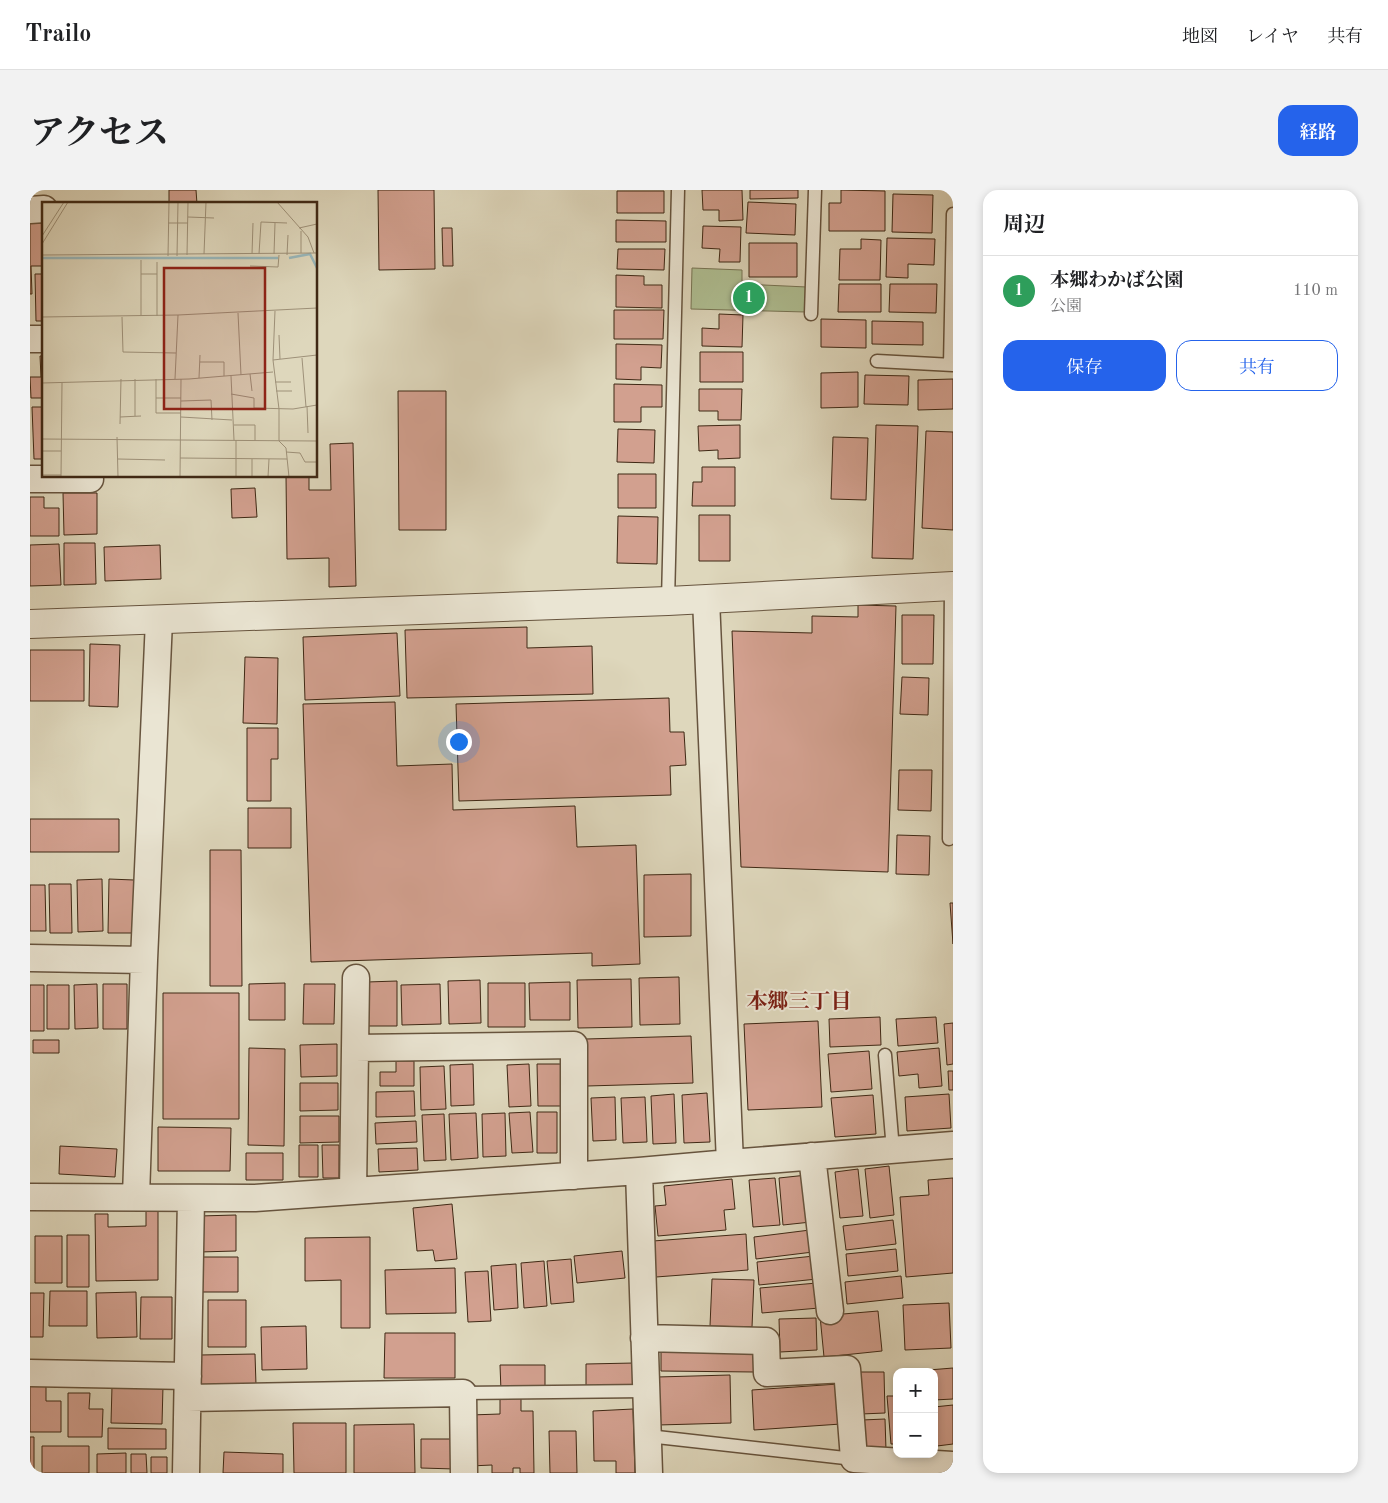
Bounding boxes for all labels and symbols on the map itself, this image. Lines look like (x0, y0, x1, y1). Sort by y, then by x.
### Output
inset map (42, 202, 318, 478)
pin: 1 (733, 279, 765, 317)
your location (446, 729, 472, 755)
district label: 本郷三丁目 (747, 990, 852, 1013)

